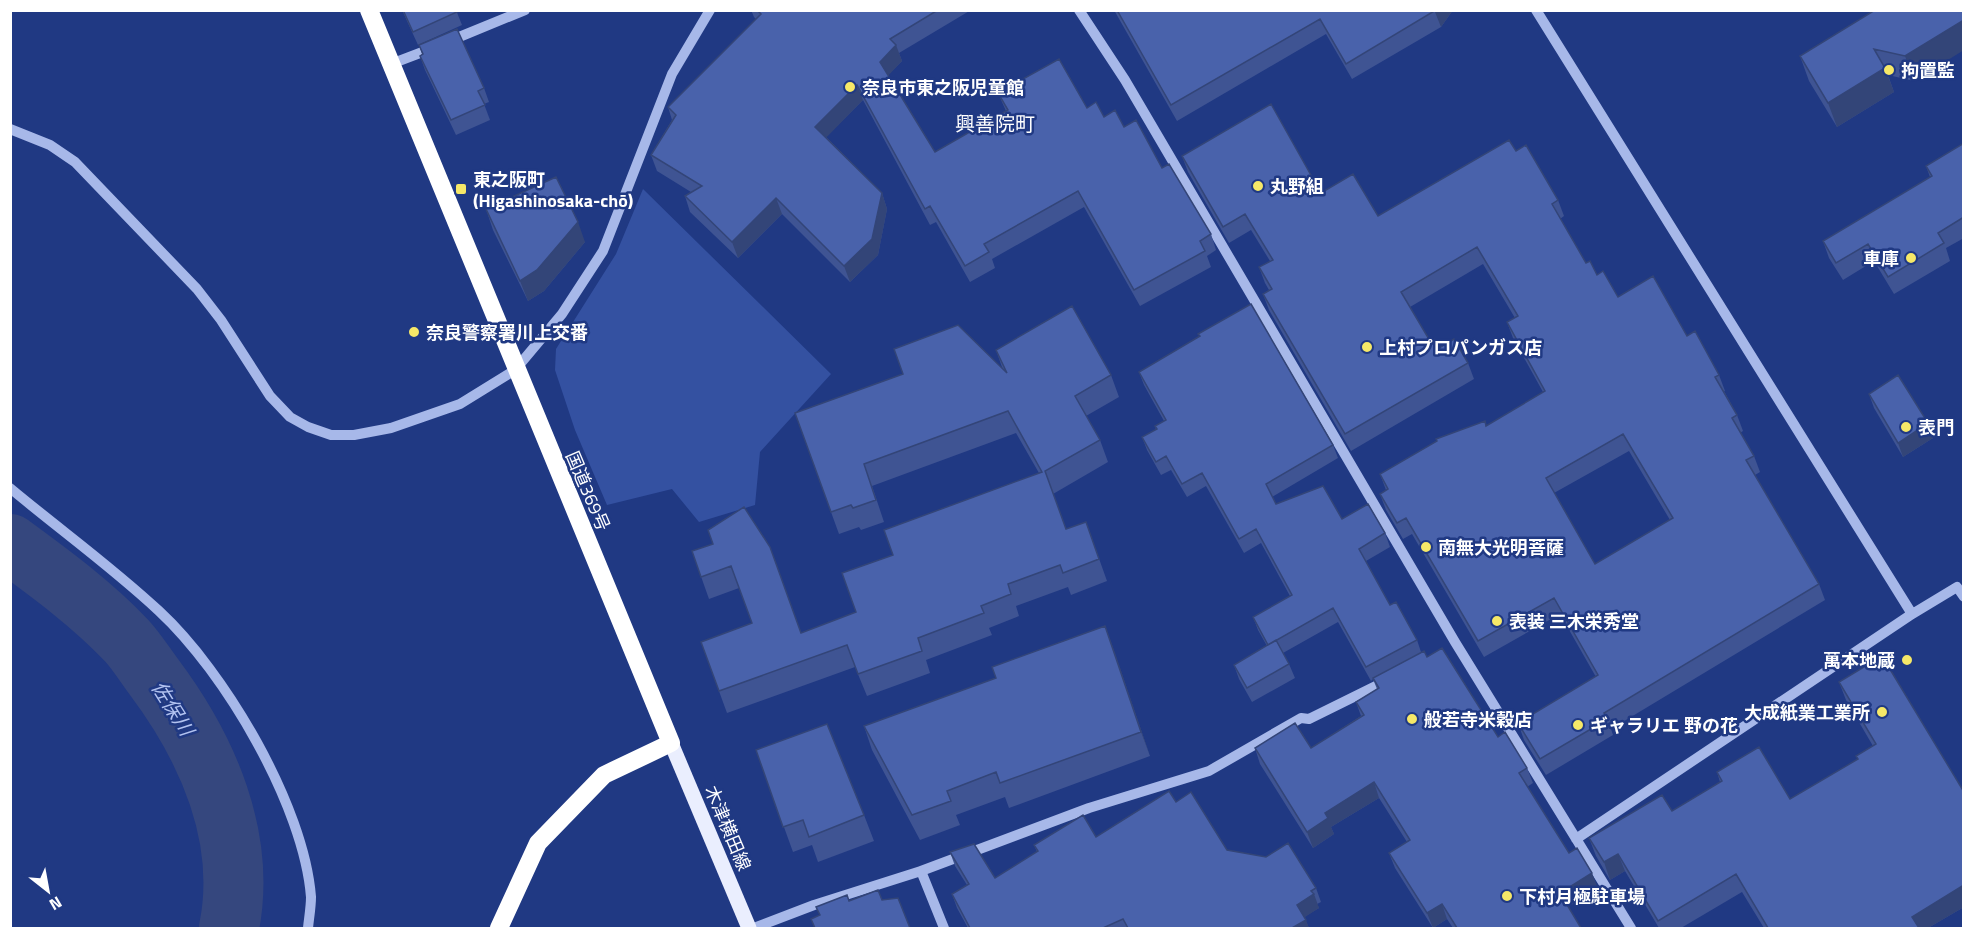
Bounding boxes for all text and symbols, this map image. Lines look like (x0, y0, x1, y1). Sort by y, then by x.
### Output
place label: 拘置監 (1901, 57, 1955, 84)
marker: 拘置監 (1882, 63, 1896, 77)
place label: 奈良市東之阪児童館 (862, 74, 1024, 101)
marker: 奈良市東之阪児童館 (843, 80, 857, 94)
district label: 興善院町 (955, 108, 1035, 139)
place label: 東之阪町 (Higashinosaka-chō) (473, 166, 633, 214)
place label: 丸野組 (1270, 173, 1324, 200)
marker: 丸野組 (1251, 179, 1265, 193)
marker: 東之阪町 (Higashinosaka-chō) (454, 182, 468, 196)
place label: 車庫 (1863, 245, 1899, 272)
marker: 車庫 (1904, 251, 1918, 265)
place label: 奈良警察署川上交番 (426, 319, 588, 346)
marker: 奈良警察署川上交番 (407, 325, 421, 339)
place label: 上村プロパンガス店 (1379, 334, 1542, 361)
marker: 上村プロパンガス店 (1360, 340, 1374, 354)
place label: 表門 (1918, 414, 1954, 441)
marker: 表門 (1899, 420, 1913, 434)
street label: 国道369号 (559, 447, 617, 535)
place label: 南無大光明菩薩 (1438, 534, 1564, 561)
marker: 南無大光明菩薩 (1419, 540, 1433, 554)
place label: 表装 三木栄秀堂 (1509, 608, 1639, 635)
marker: 表装 三木栄秀堂 (1490, 614, 1504, 628)
place label: 萬本地蔵 (1823, 647, 1895, 674)
marker: 萬本地蔵 (1900, 653, 1914, 667)
water label: 佐保川 (144, 674, 203, 743)
place label: 大成紙業工業所 (1744, 699, 1870, 726)
marker: 大成紙業工業所 (1875, 705, 1889, 719)
place label: 般若寺米穀店 (1424, 706, 1532, 733)
marker: 般若寺米穀店 (1405, 712, 1419, 726)
place label: ギャラリエ 野の花 (1590, 712, 1738, 739)
marker: ギャラリエ 野の花 (1571, 718, 1585, 732)
street label: 木津横田線 (698, 781, 758, 875)
north arrow (18, 861, 78, 921)
place label: 下村月極駐車場 (1519, 883, 1645, 910)
marker: 下村月極駐車場 (1500, 889, 1514, 903)
text: N (45, 891, 67, 917)

